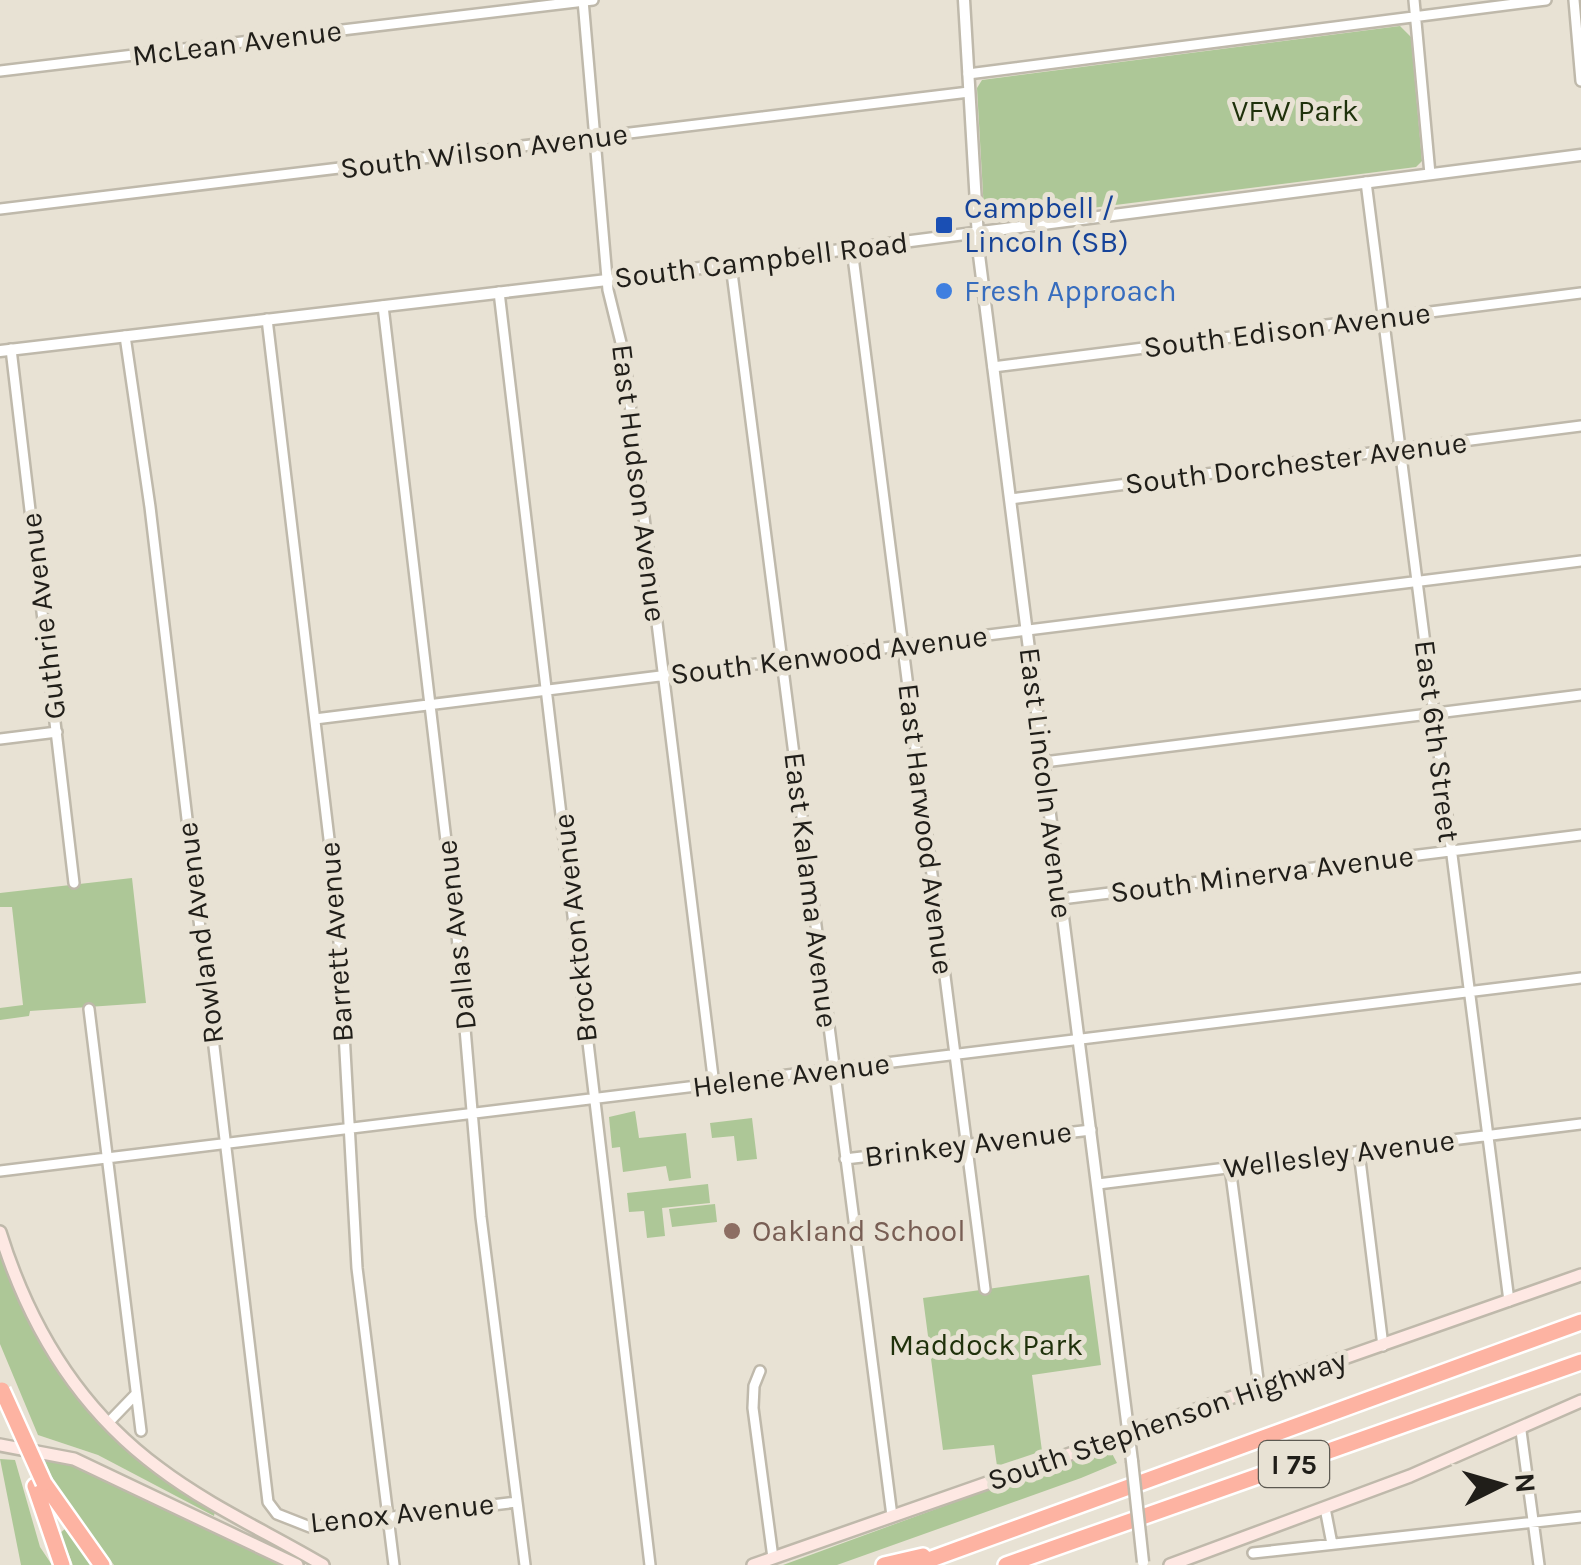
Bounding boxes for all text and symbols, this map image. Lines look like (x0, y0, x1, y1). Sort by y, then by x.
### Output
street label: McLean Avenue (130, 12, 344, 74)
park label: VFW Park (1231, 93, 1359, 129)
street label: South Wilson Avenue (338, 115, 630, 187)
place label: Campbell / Lincoln (SB) (964, 190, 1129, 260)
marker: Campbell / Lincoln (SB) (933, 214, 955, 236)
street label: South Campbell Road (612, 224, 910, 296)
place label: Fresh Approach (964, 273, 1177, 309)
marker: Fresh Approach (933, 280, 955, 302)
street label: South Edison Avenue (1141, 295, 1433, 365)
street label: East Hudson Avenue (604, 342, 674, 624)
street label: South Dorchester Avenue (1123, 424, 1469, 502)
street label: Guthrie Avenue (12, 511, 74, 721)
street label: South Kenwood Avenue (668, 618, 990, 692)
street label: East 6th Street (1407, 638, 1467, 844)
street label: East Lincoln Avenue (1012, 645, 1080, 921)
street label: East Harwood Avenue (890, 681, 962, 977)
street label: East Kalama Avenue (776, 750, 846, 1030)
street label: Brockton Avenue (545, 812, 605, 1044)
street label: Rowland Avenue (169, 820, 231, 1046)
street label: Dallas Avenue (428, 838, 484, 1032)
street label: South Minerva Avenue (1108, 838, 1416, 910)
street label: Barrett Avenue (311, 841, 361, 1043)
street label: Helene Avenue (690, 1045, 892, 1105)
street label: Brinkey Avenue (862, 1113, 1074, 1175)
street label: Wellesley Avenue (1221, 1122, 1457, 1186)
place label: Oakland School (752, 1213, 966, 1249)
marker: Oakland School (721, 1220, 743, 1242)
park label: Maddock Park (889, 1327, 1083, 1363)
street label: South Stephenson Highway (983, 1342, 1351, 1498)
north arrow (1451, 1435, 1551, 1535)
road number: I 75 (1259, 1441, 1329, 1487)
text: N (1508, 1471, 1543, 1494)
street label: Lenox Avenue (308, 1485, 496, 1541)

